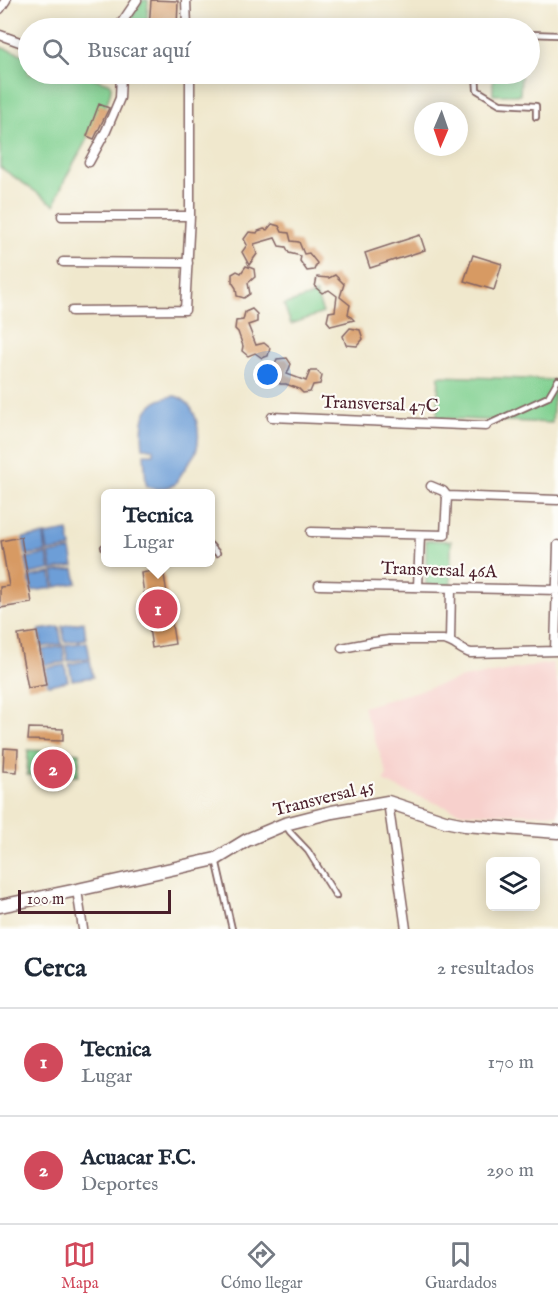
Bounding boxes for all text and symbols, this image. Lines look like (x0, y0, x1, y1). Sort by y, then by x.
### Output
search box (18, 18, 540, 84)
icon: search (39, 35, 72, 68)
text: Buscar aquí (87, 37, 190, 65)
north arrow (414, 102, 468, 156)
your location (253, 360, 282, 389)
street label: Transversal 47C (321, 391, 439, 419)
popup (101, 489, 215, 567)
text: Tecnica (123, 502, 193, 530)
text: Lugar (123, 530, 174, 555)
street label: Transversal 46A (380, 557, 498, 585)
pin: 1 (138, 586, 178, 632)
pin: 2 (34, 746, 72, 792)
street label: Transversal 45 (271, 775, 377, 823)
map controls (486, 857, 540, 911)
button: layers (486, 857, 540, 911)
scale bar (18, 887, 171, 914)
text: 100 m (27, 890, 64, 910)
text: Cerca (24, 952, 86, 985)
text: 2 resultados (437, 956, 534, 981)
text: Tecnica (81, 1036, 151, 1064)
text: 1 (40, 1050, 47, 1075)
text: 170 m (488, 1050, 534, 1075)
text: Lugar (81, 1064, 132, 1089)
text: Acuacar F.C. (81, 1144, 196, 1172)
text: 2 (39, 1158, 48, 1183)
text: 290 m (486, 1158, 534, 1183)
text: Deportes (81, 1172, 158, 1197)
tab: Mapa (61, 1238, 99, 1294)
tab: Cómo llegar (221, 1238, 303, 1294)
tab: Guardados (425, 1238, 497, 1294)

